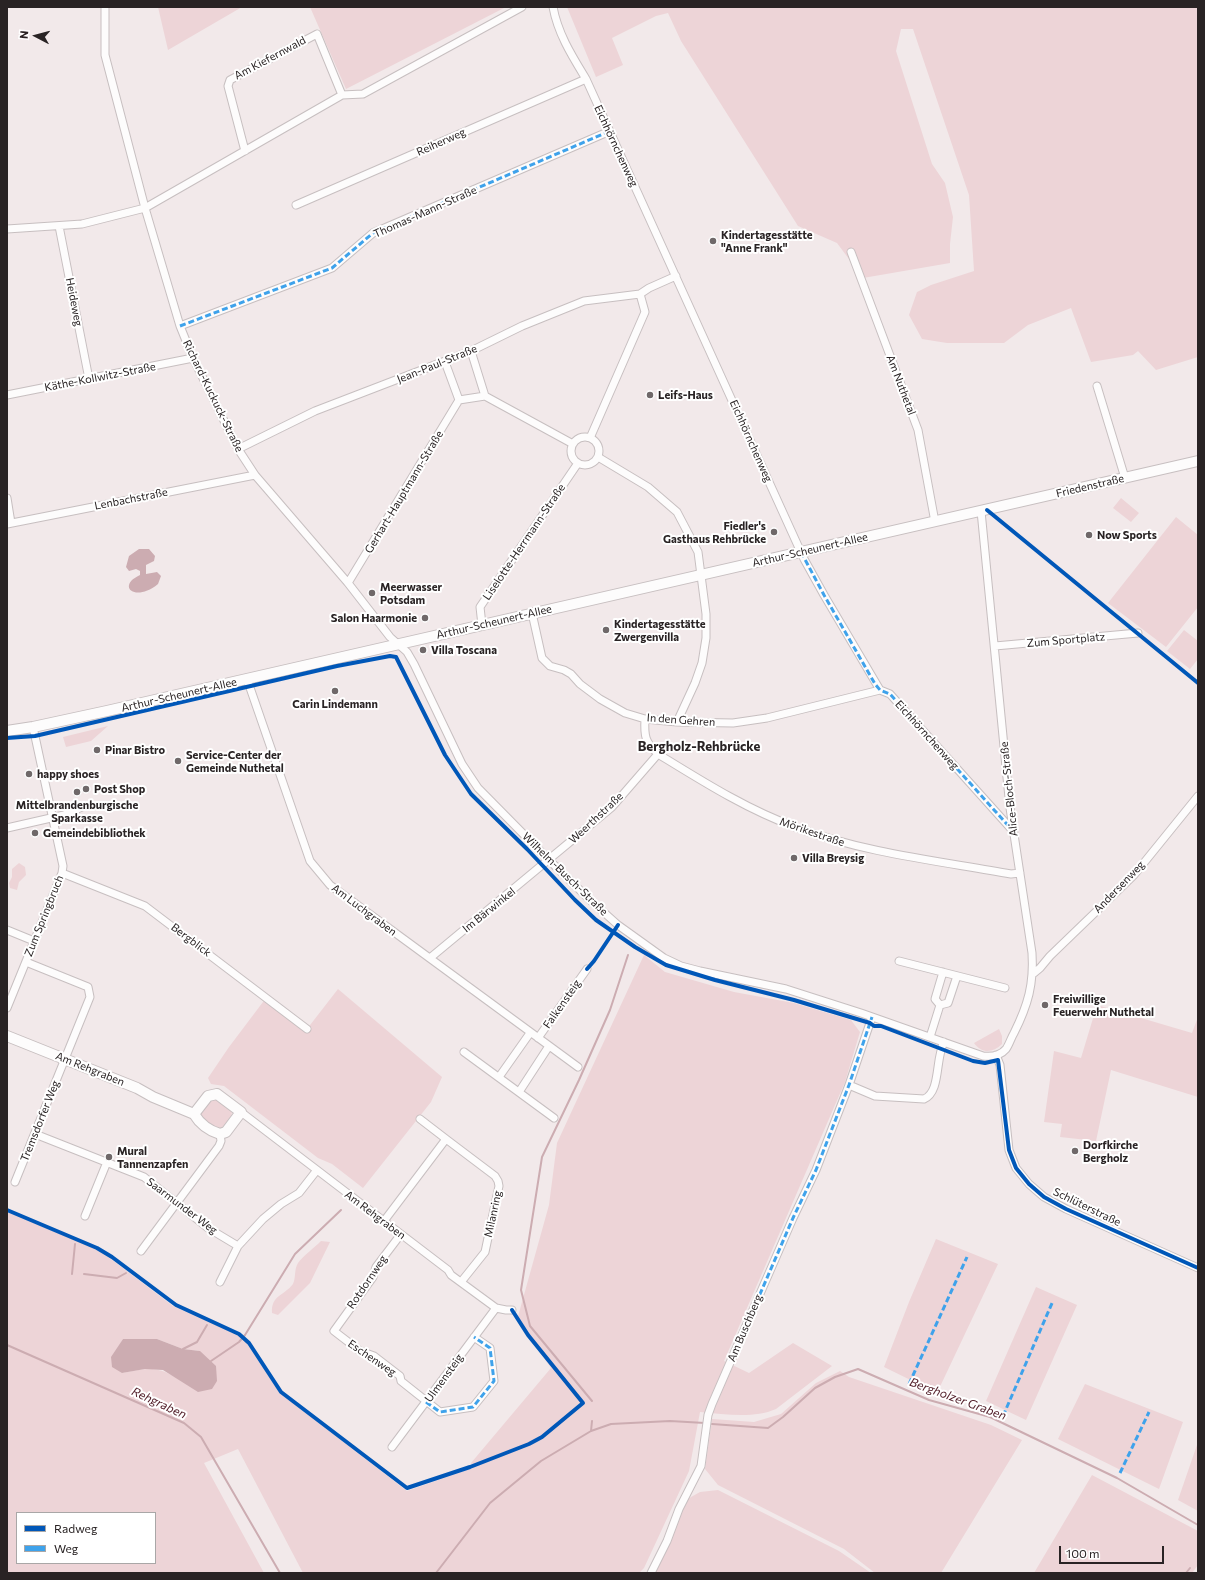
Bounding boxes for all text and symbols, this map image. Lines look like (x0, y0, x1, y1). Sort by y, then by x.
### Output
north arrow (16, 16, 56, 56)
text: N (17, 30, 30, 39)
street label: Am Kiefernwald (232, 34, 308, 82)
street label: Eichhörnchenweg (591, 103, 641, 189)
street label: Reiherweg (414, 125, 468, 159)
street label: Thomas-Mann-Straße (371, 183, 479, 241)
place label: Kindertagesstätte "Anne Frank" (721, 228, 813, 254)
marker: Kindertagesstätte "Anne Frank" (708, 236, 718, 246)
street label: Heideweg (63, 277, 85, 327)
street label: Richard-Kuckuck-Straße (180, 338, 246, 454)
street label: Jean-Paul-Straße (395, 342, 479, 386)
street label: Am Nuthetal (883, 353, 919, 417)
street label: Käthe-Kollwitz-Straße (43, 360, 157, 394)
place label: Leifs-Haus (658, 388, 713, 402)
marker: Leifs-Haus (645, 390, 655, 400)
street label: Eichhörnchenweg (727, 398, 775, 484)
street label: Gerhart-Hauptmann-Straße (362, 428, 446, 556)
street label: Friedenstraße (1055, 472, 1125, 500)
street label: Liselotte-Herrmann-Straße (480, 481, 568, 603)
street label: Lenbachstraße (93, 485, 169, 513)
place label: Fiedler's Gasthaus Rehbrücke (663, 519, 766, 545)
marker: Fiedler's Gasthaus Rehbrücke (769, 527, 779, 537)
place label: Now Sports (1097, 528, 1157, 542)
street label: Arthur-Scheunert-Allee (751, 530, 869, 570)
marker: Now Sports (1084, 530, 1094, 540)
place label: Meerwasser Potsdam (380, 580, 442, 606)
marker: Meerwasser Potsdam (367, 588, 377, 598)
street label: Arthur-Scheunert-Allee (435, 602, 553, 642)
place label: Salon Haarmonie (331, 611, 417, 625)
marker: Salon Haarmonie (420, 613, 430, 623)
place label: Kindertagesstätte Zwergenvilla (614, 617, 706, 643)
marker: Kindertagesstätte Zwergenvilla (601, 625, 611, 635)
street label: Zum Sportplatz (1026, 630, 1106, 650)
place label: Villa Toscana (431, 643, 497, 657)
marker: Villa Toscana (418, 645, 428, 655)
street label: Arthur-Scheunert-Allee (120, 675, 238, 715)
marker: Carin Lindemann (330, 686, 340, 696)
place label: Carin Lindemann (292, 697, 378, 711)
street label: Eichhörnchenweg (892, 698, 962, 772)
street label: In den Gehren (646, 711, 716, 729)
district label: Bergholz-Rehbrücke (638, 739, 760, 755)
street label: Alice-Bloch-Straße (997, 741, 1021, 837)
place label: Pinar Bistro (105, 743, 165, 757)
marker: Pinar Bistro (92, 745, 102, 755)
place label: Service-Center der Gemeinde Nuthetal (186, 748, 284, 774)
marker: Service-Center der Gemeinde Nuthetal (173, 756, 183, 766)
place label: happy shoes (37, 767, 99, 781)
marker: happy shoes (24, 769, 34, 779)
place label: Post Shop (94, 782, 145, 796)
marker: Post Shop (81, 784, 91, 794)
marker: Mittelbrandenburgische Sparkasse (72, 787, 82, 797)
street label: Weerthstraße (566, 790, 626, 846)
place label: Mittelbrandenburgische Sparkasse (16, 798, 138, 824)
street label: Mörikestraße (778, 815, 846, 849)
place label: Gemeindebibliothek (43, 826, 146, 840)
marker: Gemeindebibliothek (30, 828, 40, 838)
street label: Wilhelm-Busch-Straße (519, 830, 611, 918)
place label: Villa Breysig (802, 851, 864, 865)
marker: Villa Breysig (789, 853, 799, 863)
street label: Andersenweg (1091, 858, 1147, 916)
street label: Zum Springbruch (22, 873, 66, 959)
street label: Am Luchgraben (329, 881, 399, 939)
street label: Im Bärwinkel (460, 885, 518, 935)
street label: Bergblick (168, 921, 214, 959)
street label: Falkensteig (540, 977, 584, 1031)
place label: Freiwillige Feuerwehr Nuthetal (1053, 992, 1154, 1018)
marker: Freiwillige Feuerwehr Nuthetal (1040, 1000, 1050, 1010)
street label: Am Rehgraben (54, 1049, 126, 1089)
street label: Tremsdorfer Weg (18, 1078, 62, 1164)
place label: Dorfkirche Bergholz (1083, 1138, 1138, 1164)
place label: Mural Tannenzapfen (117, 1144, 188, 1170)
marker: Dorfkirche Bergholz (1070, 1146, 1080, 1156)
marker: Mural Tannenzapfen (104, 1152, 114, 1162)
street label: Saarmunder Weg (144, 1175, 220, 1237)
street label: Schlüterstraße (1051, 1185, 1123, 1229)
street label: Am Rehgraben (342, 1188, 408, 1242)
street label: Milanring (482, 1189, 504, 1239)
street label: Rotdornweg (344, 1253, 390, 1311)
street label: Am Buschberg (725, 1292, 765, 1364)
street label: Eschenweg (345, 1337, 399, 1379)
street label: Ulmensteig (422, 1351, 466, 1405)
water label: Bergholzer Graben (908, 1375, 1008, 1423)
water label: Rehgraben (129, 1384, 189, 1422)
legend (16, 1512, 156, 1564)
text: Radweg (54, 1521, 97, 1535)
scale bar (1061, 1538, 1166, 1564)
text: Weg (54, 1541, 78, 1555)
text: 100 m (1066, 1546, 1100, 1560)

